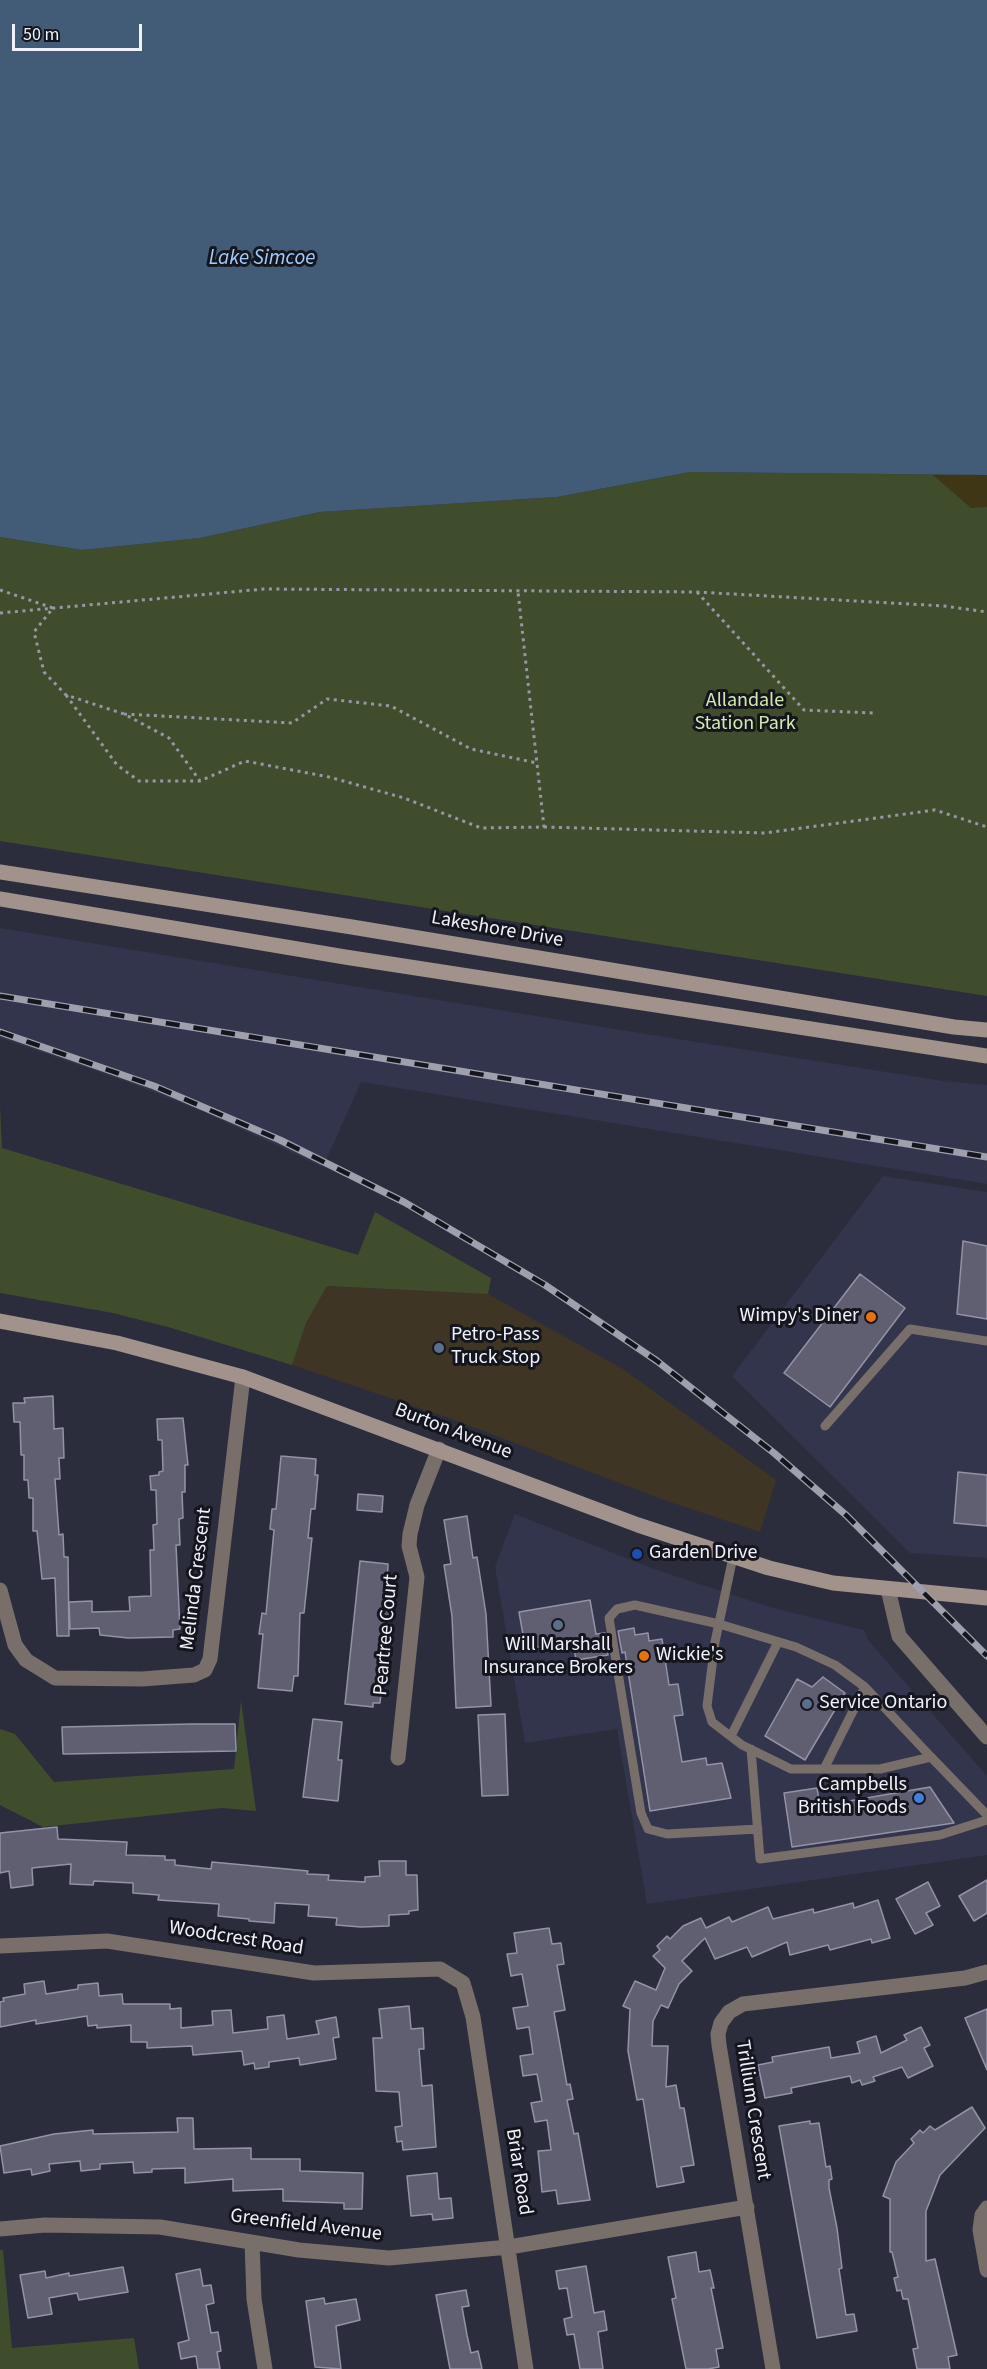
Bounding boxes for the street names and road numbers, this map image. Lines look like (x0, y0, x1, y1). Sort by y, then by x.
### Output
street label: Lakeshore Drive (429, 907, 565, 953)
street label: Burton Avenue (391, 1399, 515, 1465)
street label: Melinda Crescent (176, 1506, 218, 1652)
street label: Peartree Court (370, 1573, 404, 1697)
street label: Woodcrest Road (167, 1917, 305, 1961)
street label: Trillium Crescent (729, 2038, 775, 2182)
street label: Briar Road (499, 2127, 537, 2217)
street label: Greenfield Avenue (229, 2205, 383, 2247)

